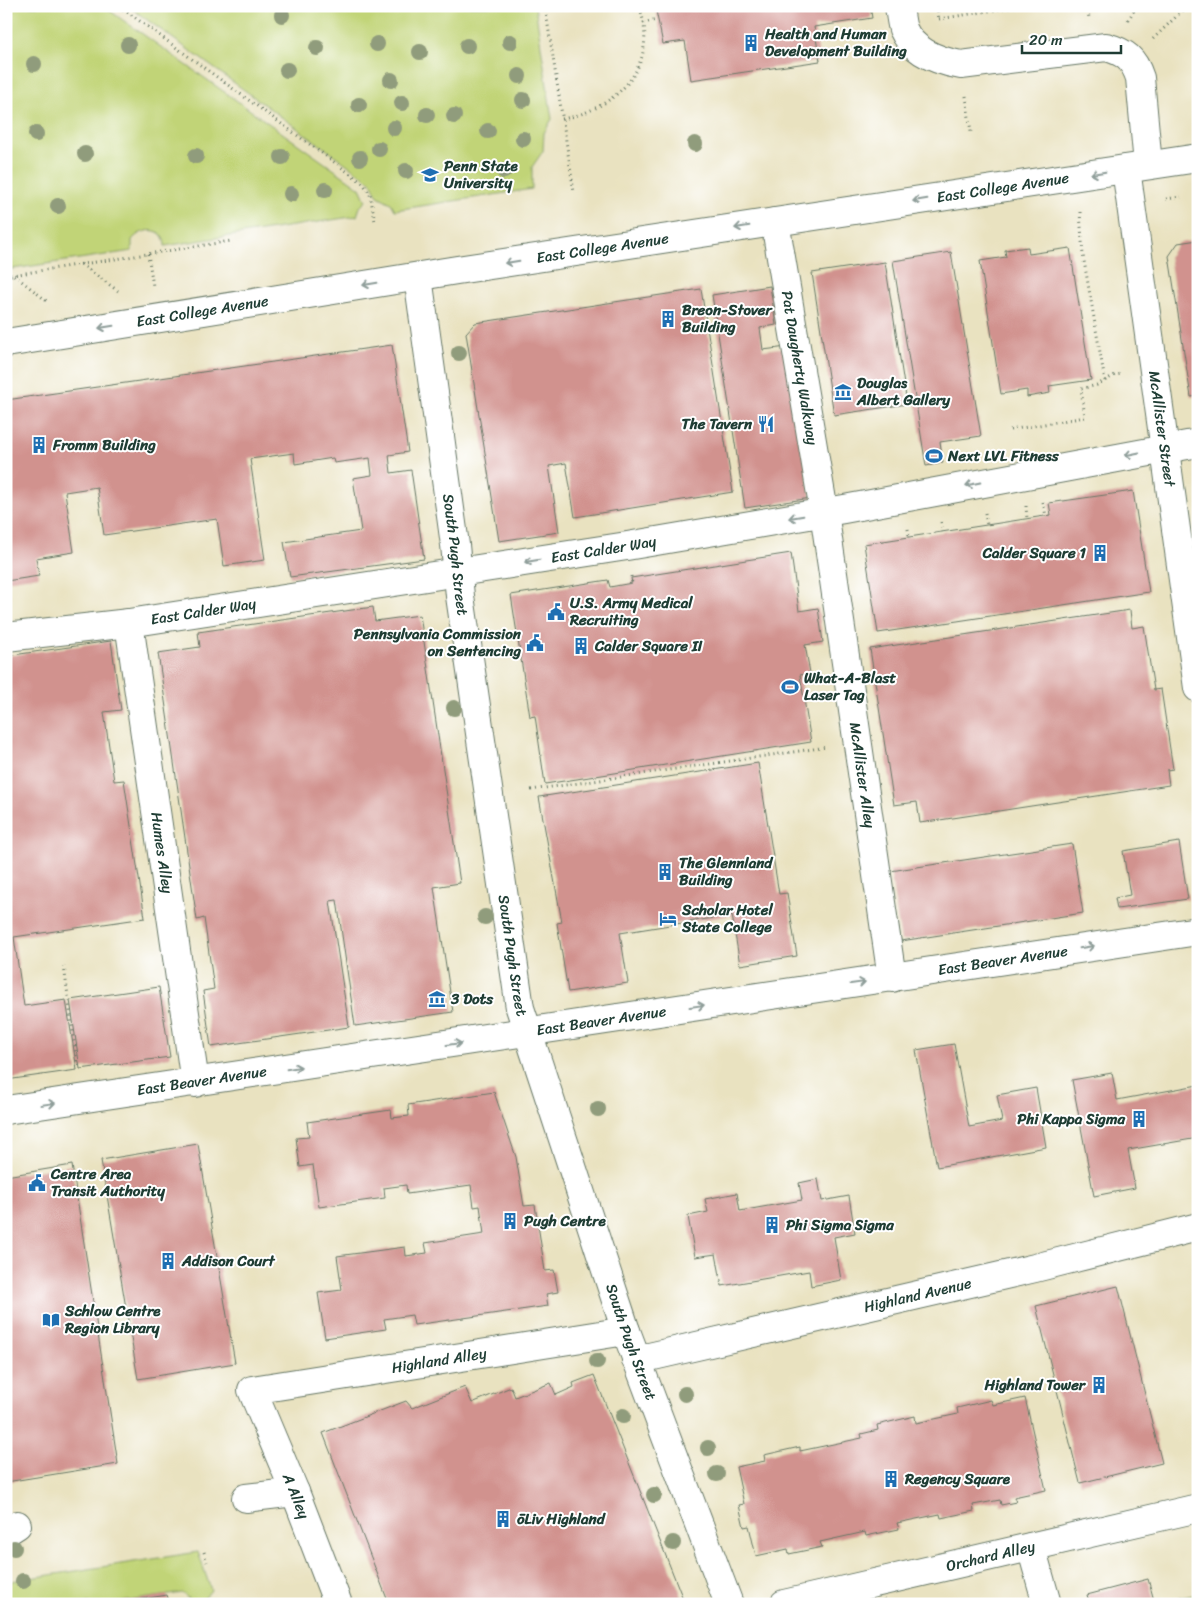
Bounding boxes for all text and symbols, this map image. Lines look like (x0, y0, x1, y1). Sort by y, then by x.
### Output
place label: Health and Human Development Building (764, 21, 907, 64)
scale bar (1022, 22, 1120, 54)
text: 20 m (1029, 27, 1063, 53)
building icon: Health and Human Development Building (741, 33, 761, 53)
place label: Penn State University (444, 153, 518, 196)
school or university icon: Penn State University (420, 165, 440, 185)
street label: East College Avenue (935, 165, 1071, 210)
one-way arrow (1090, 169, 1106, 179)
one-way arrow (912, 195, 928, 205)
one-way arrow (734, 222, 750, 232)
street label: East College Avenue (534, 225, 671, 271)
one-way arrow (504, 257, 520, 267)
one-way arrow (362, 280, 378, 290)
street label: East College Avenue (134, 288, 271, 335)
street label: Pat Daugherty Walkway (774, 289, 826, 447)
place label: Breon-Stover Building (682, 297, 774, 340)
building icon: Breon-Stover Building (658, 309, 678, 329)
one-way arrow (98, 322, 114, 332)
street label: McAllister Street (1141, 369, 1183, 489)
place label: Douglas Albert Gallery (856, 370, 951, 413)
museum icon: Douglas Albert Gallery (833, 382, 853, 402)
place label: The Tavern (682, 411, 753, 437)
restaurant icon: The Tavern (756, 414, 776, 434)
place label: Fromm Building (52, 432, 156, 458)
building icon: Fromm Building (29, 435, 49, 455)
place label: Next LVL Fitness (947, 443, 1060, 469)
sports icon: Next LVL Fitness (924, 446, 944, 466)
one-way arrow (1125, 449, 1141, 459)
one-way arrow (965, 480, 981, 490)
street label: South Pugh Street (435, 492, 476, 618)
one-way arrow (788, 513, 804, 523)
street label: East Calder Way (549, 528, 659, 571)
place label: Calder Square 1 (982, 540, 1087, 566)
building icon: Calder Square 1 (1090, 543, 1110, 563)
one-way arrow (524, 556, 540, 566)
street label: East Calder Way (149, 590, 258, 632)
place label: U.S. Army Medical Recruiting (569, 590, 693, 633)
public building icon: U.S. Army Medical Recruiting (546, 602, 566, 622)
place label: Pennsylvania Commission on Sentencing (354, 621, 522, 664)
public building icon: Pennsylvania Commission on Sentencing (525, 633, 545, 653)
place label: Calder Square II (594, 633, 703, 659)
building icon: Calder Square II (571, 636, 591, 656)
place label: What-A-Blast Laser Tag (804, 665, 896, 708)
sports icon: What-A-Blast Laser Tag (780, 677, 800, 697)
street label: McAllister Alley (842, 720, 883, 830)
street label: Humes Alley (143, 810, 181, 895)
place label: The Glennland Building (679, 850, 774, 893)
building icon: The Glennland Building (655, 862, 675, 882)
street label: South Pugh Street (491, 893, 535, 1020)
place label: Scholar Hotel State College (681, 897, 774, 940)
hotel icon: Scholar Hotel State College (658, 909, 678, 929)
street label: East Beaver Avenue (936, 938, 1070, 983)
one-way arrow (1079, 942, 1095, 952)
one-way arrow (849, 978, 865, 988)
place label: 3 Dots (450, 986, 494, 1012)
museum icon: 3 Dots (427, 989, 447, 1009)
street label: East Beaver Avenue (535, 998, 668, 1043)
one-way arrow (688, 1001, 704, 1011)
one-way arrow (446, 1038, 462, 1048)
street label: East Beaver Avenue (135, 1058, 269, 1103)
one-way arrow (285, 1062, 301, 1072)
one-way arrow (40, 1099, 56, 1109)
place label: Phi Kappa Sigma (1017, 1106, 1125, 1132)
building icon: Phi Kappa Sigma (1129, 1109, 1149, 1129)
place label: Centre Area Transit Authority (50, 1161, 165, 1204)
public building icon: Centre Area Transit Authority (27, 1173, 47, 1193)
place label: Pugh Centre (524, 1208, 606, 1234)
building icon: Pugh Centre (500, 1211, 520, 1231)
place label: Phi Sigma Sigma (786, 1212, 894, 1238)
building icon: Phi Sigma Sigma (762, 1215, 782, 1235)
place label: Addison Court (181, 1248, 276, 1274)
building icon: Addison Court (158, 1251, 178, 1271)
street label: Highland Avenue (861, 1270, 974, 1320)
street label: South Pugh Street (598, 1280, 664, 1404)
place label: Schlow Centre Region Library (64, 1298, 161, 1341)
library icon: Schlow Centre Region Library (41, 1310, 61, 1330)
street label: Highland Alley (390, 1340, 489, 1381)
place label: Highland Tower (983, 1372, 1087, 1398)
building icon: Highland Tower (1089, 1375, 1109, 1395)
place label: Regency Square (904, 1466, 1011, 1492)
street label: A Alley (275, 1468, 317, 1523)
building icon: Regency Square (881, 1469, 901, 1489)
place label: ōLiv Highland (517, 1506, 607, 1532)
building icon: ōLiv Highland (493, 1509, 513, 1529)
street label: Orchard Alley (943, 1533, 1038, 1579)

